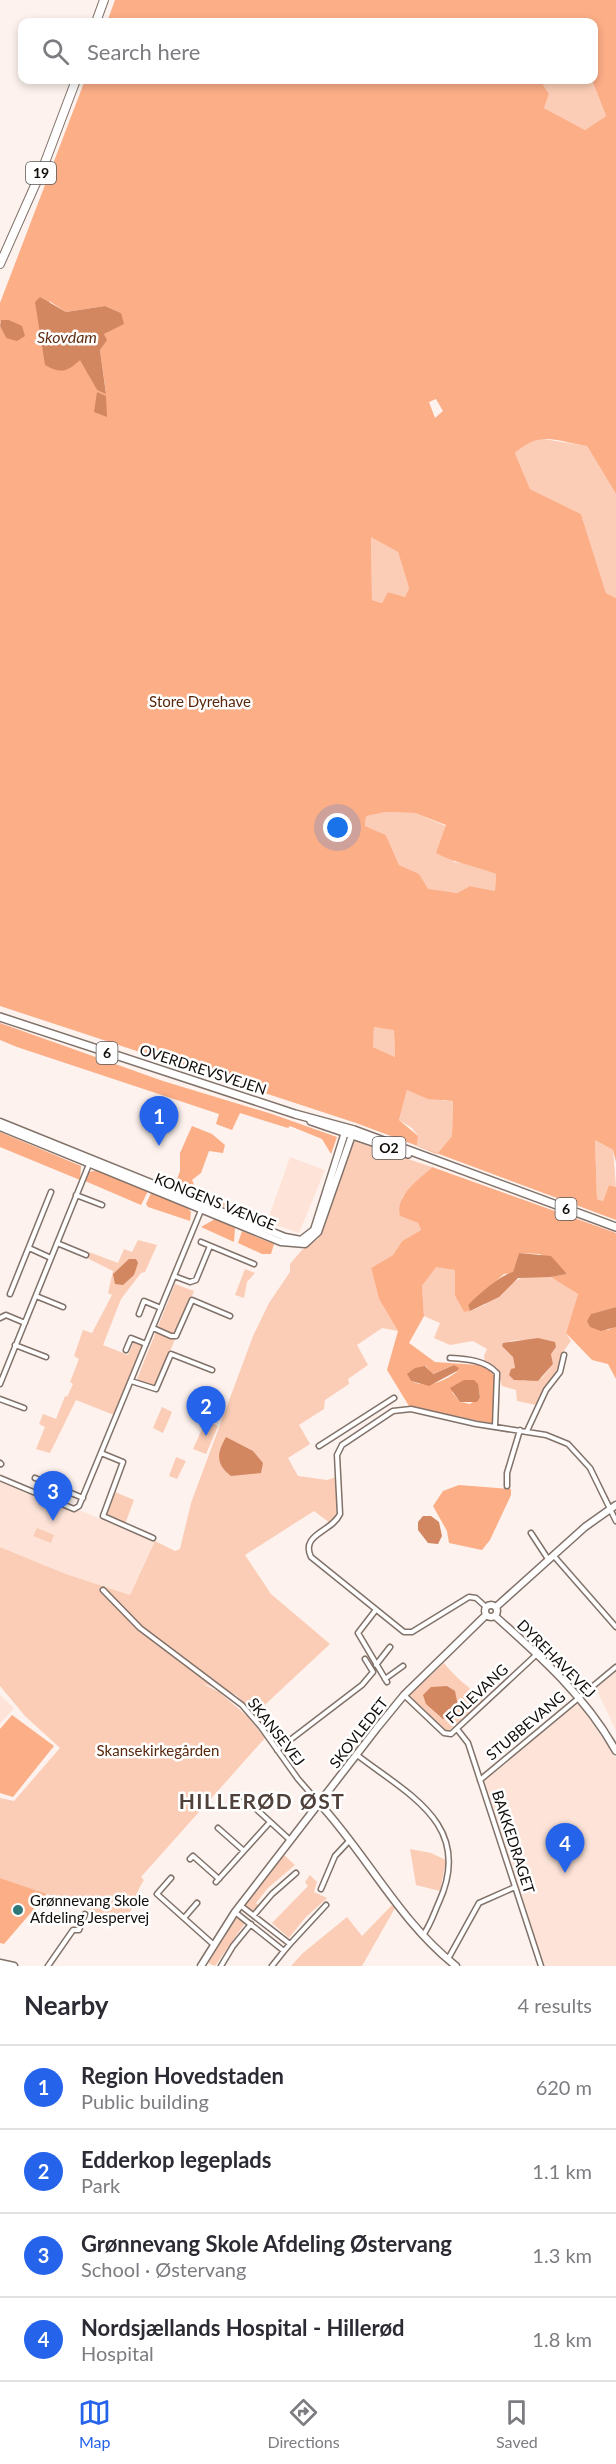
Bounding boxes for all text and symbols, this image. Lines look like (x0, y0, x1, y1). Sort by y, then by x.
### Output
search box (18, 18, 598, 84)
icon: search (39, 35, 72, 68)
text: Search here (87, 38, 200, 65)
road number: 19 (26, 162, 56, 184)
water label: Skovdam (37, 327, 97, 346)
park label: Store Dyrehave (149, 692, 251, 710)
your location (323, 813, 352, 842)
street label: OVERDREVSVEJEN (138, 1040, 269, 1098)
road number: 6 (96, 1042, 118, 1064)
pin: 1 (140, 1096, 178, 1146)
road number: O2 (372, 1137, 406, 1159)
street label: KONGENS VÆNGE (152, 1169, 279, 1234)
road number: 6 (556, 1198, 576, 1220)
pin: 2 (186, 1386, 226, 1436)
pin: 3 (34, 1472, 72, 1521)
street label: DYREHAVEVEJ (514, 1616, 599, 1701)
street label: FOLEVANG (441, 1660, 511, 1727)
street label: STUBBEVANG (482, 1687, 569, 1764)
street label: SKOVLEDET (325, 1693, 391, 1771)
street label: SKANSEVEJ (245, 1694, 309, 1769)
park label: Skansekirkegården (97, 1741, 219, 1759)
district label: HILLERØD ØST (179, 1788, 345, 1813)
street label: BAKKEDRAGET (489, 1788, 539, 1896)
pin: 4 (546, 1824, 584, 1873)
place label: Grønnevang Skole Afdeling Jespervej (30, 1891, 149, 1926)
marker: Grønnevang Skole Afdeling Jespervej (11, 1903, 25, 1917)
text: Nearby (24, 1989, 109, 2021)
text: 4 results (517, 1993, 592, 2017)
text: Region Hovedstaden (81, 2062, 284, 2089)
text: 1 (38, 2075, 49, 2099)
text: 620 m (536, 2075, 592, 2099)
text: Public building (81, 2089, 209, 2113)
text: Edderkop legeplads (81, 2146, 272, 2173)
text: 2 (38, 2159, 49, 2183)
text: 1.1 km (532, 2159, 592, 2183)
text: Park (81, 2173, 120, 2197)
text: Grønnevang Skole Afdeling Østervang (81, 2230, 452, 2257)
text: 3 (38, 2243, 49, 2267)
text: 1.3 km (532, 2243, 592, 2267)
text: School · Østervang (81, 2257, 246, 2281)
text: Nordsjællands Hospital - Hillerød (81, 2314, 405, 2341)
text: 4 (38, 2327, 49, 2351)
text: 1.8 km (532, 2327, 592, 2351)
text: Hospital (81, 2341, 154, 2365)
tab: Map (78, 2396, 111, 2451)
tab: Directions (267, 2396, 340, 2451)
tab: Saved (496, 2396, 538, 2451)

